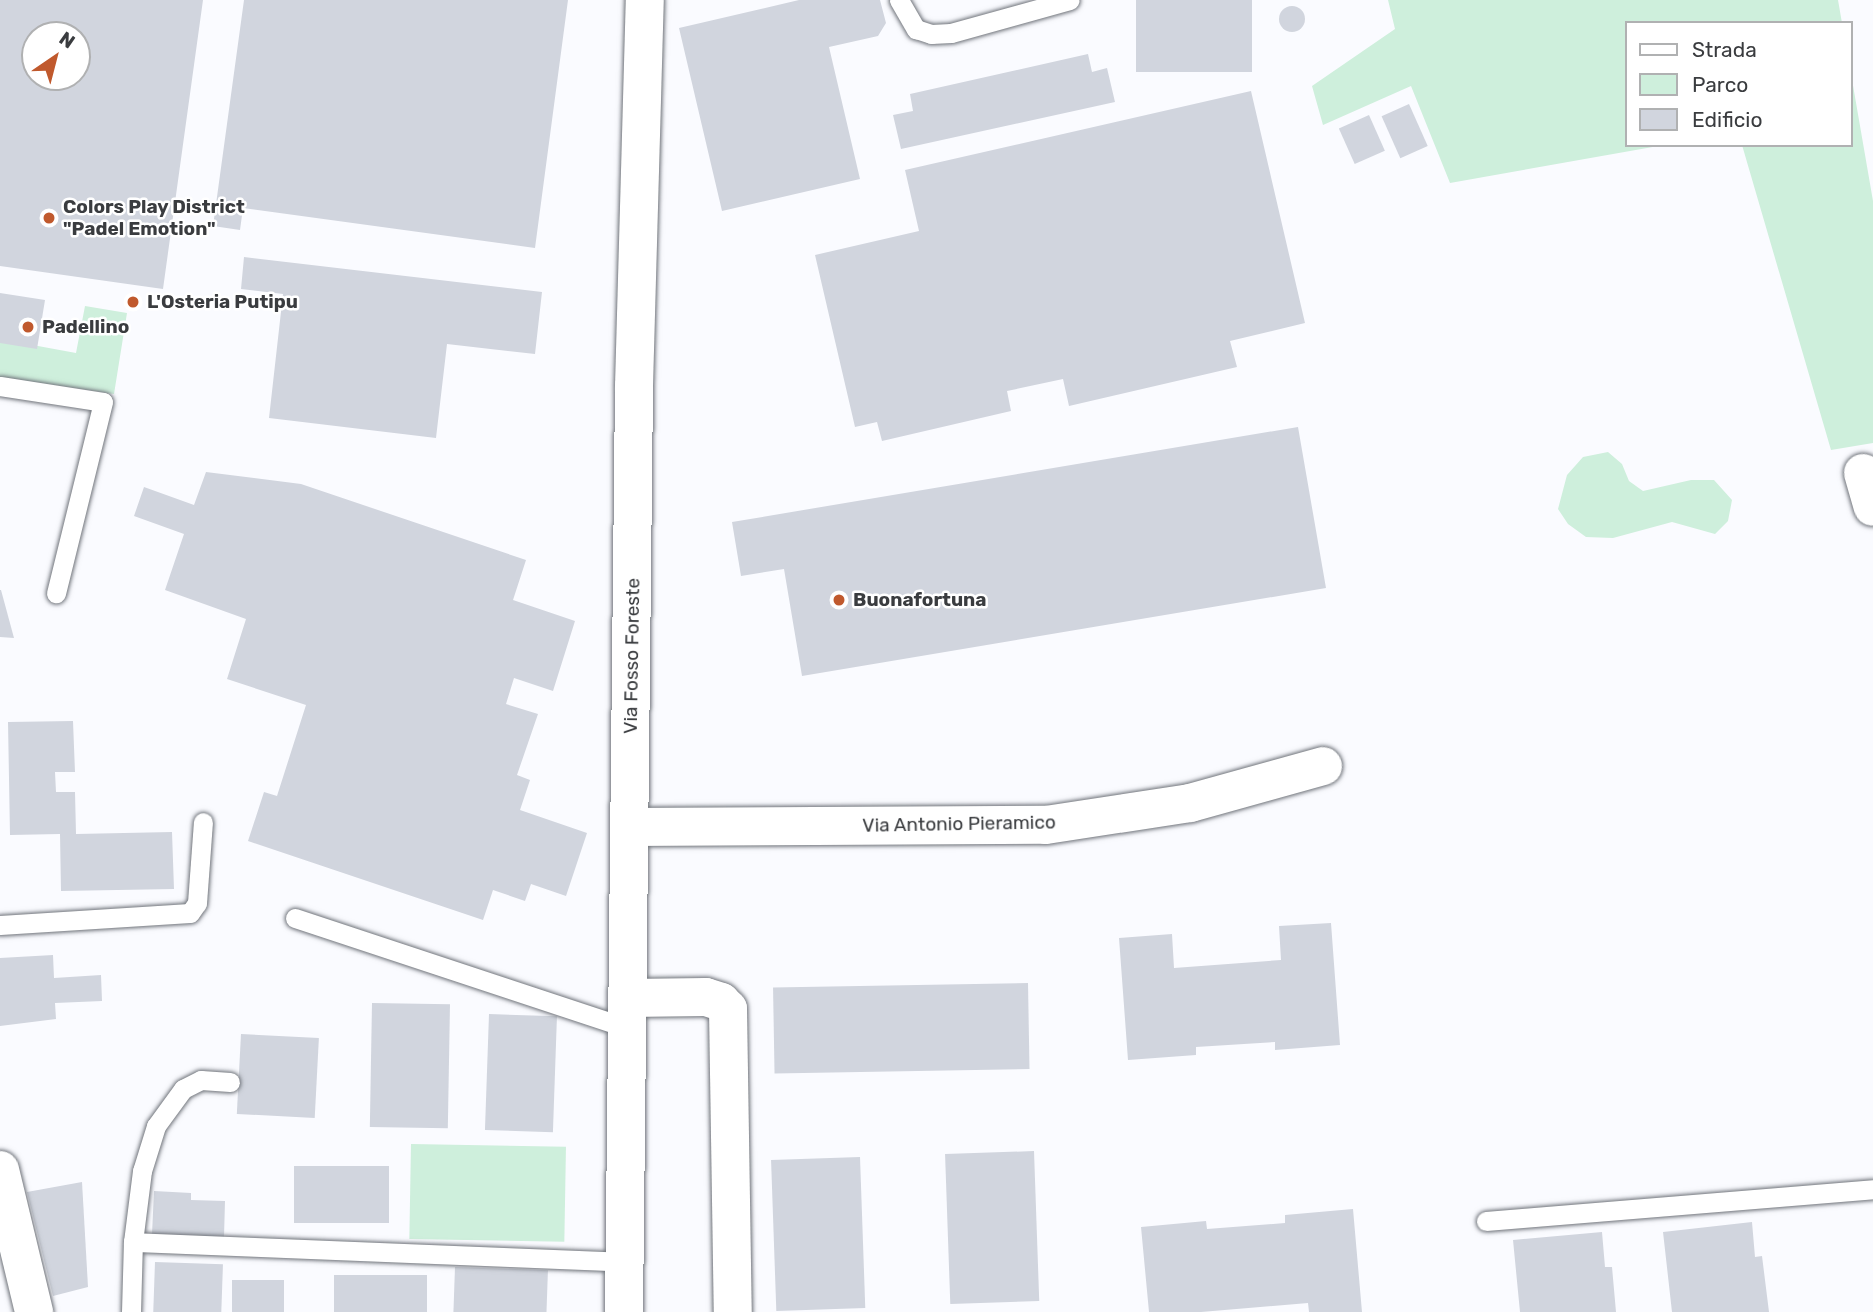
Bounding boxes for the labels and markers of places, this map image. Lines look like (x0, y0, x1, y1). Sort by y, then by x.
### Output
place label: Colors Play District "Padel Emotion" (63, 196, 245, 240)
marker: Colors Play District "Padel Emotion" (41, 210, 57, 226)
place label: L'Osteria Putipu (147, 291, 298, 313)
marker: L'Osteria Putipu (125, 294, 141, 310)
place label: Padellino (42, 316, 129, 338)
marker: Padellino (20, 319, 36, 335)
place label: Buonafortuna (853, 589, 987, 611)
marker: Buonafortuna (831, 592, 847, 608)

